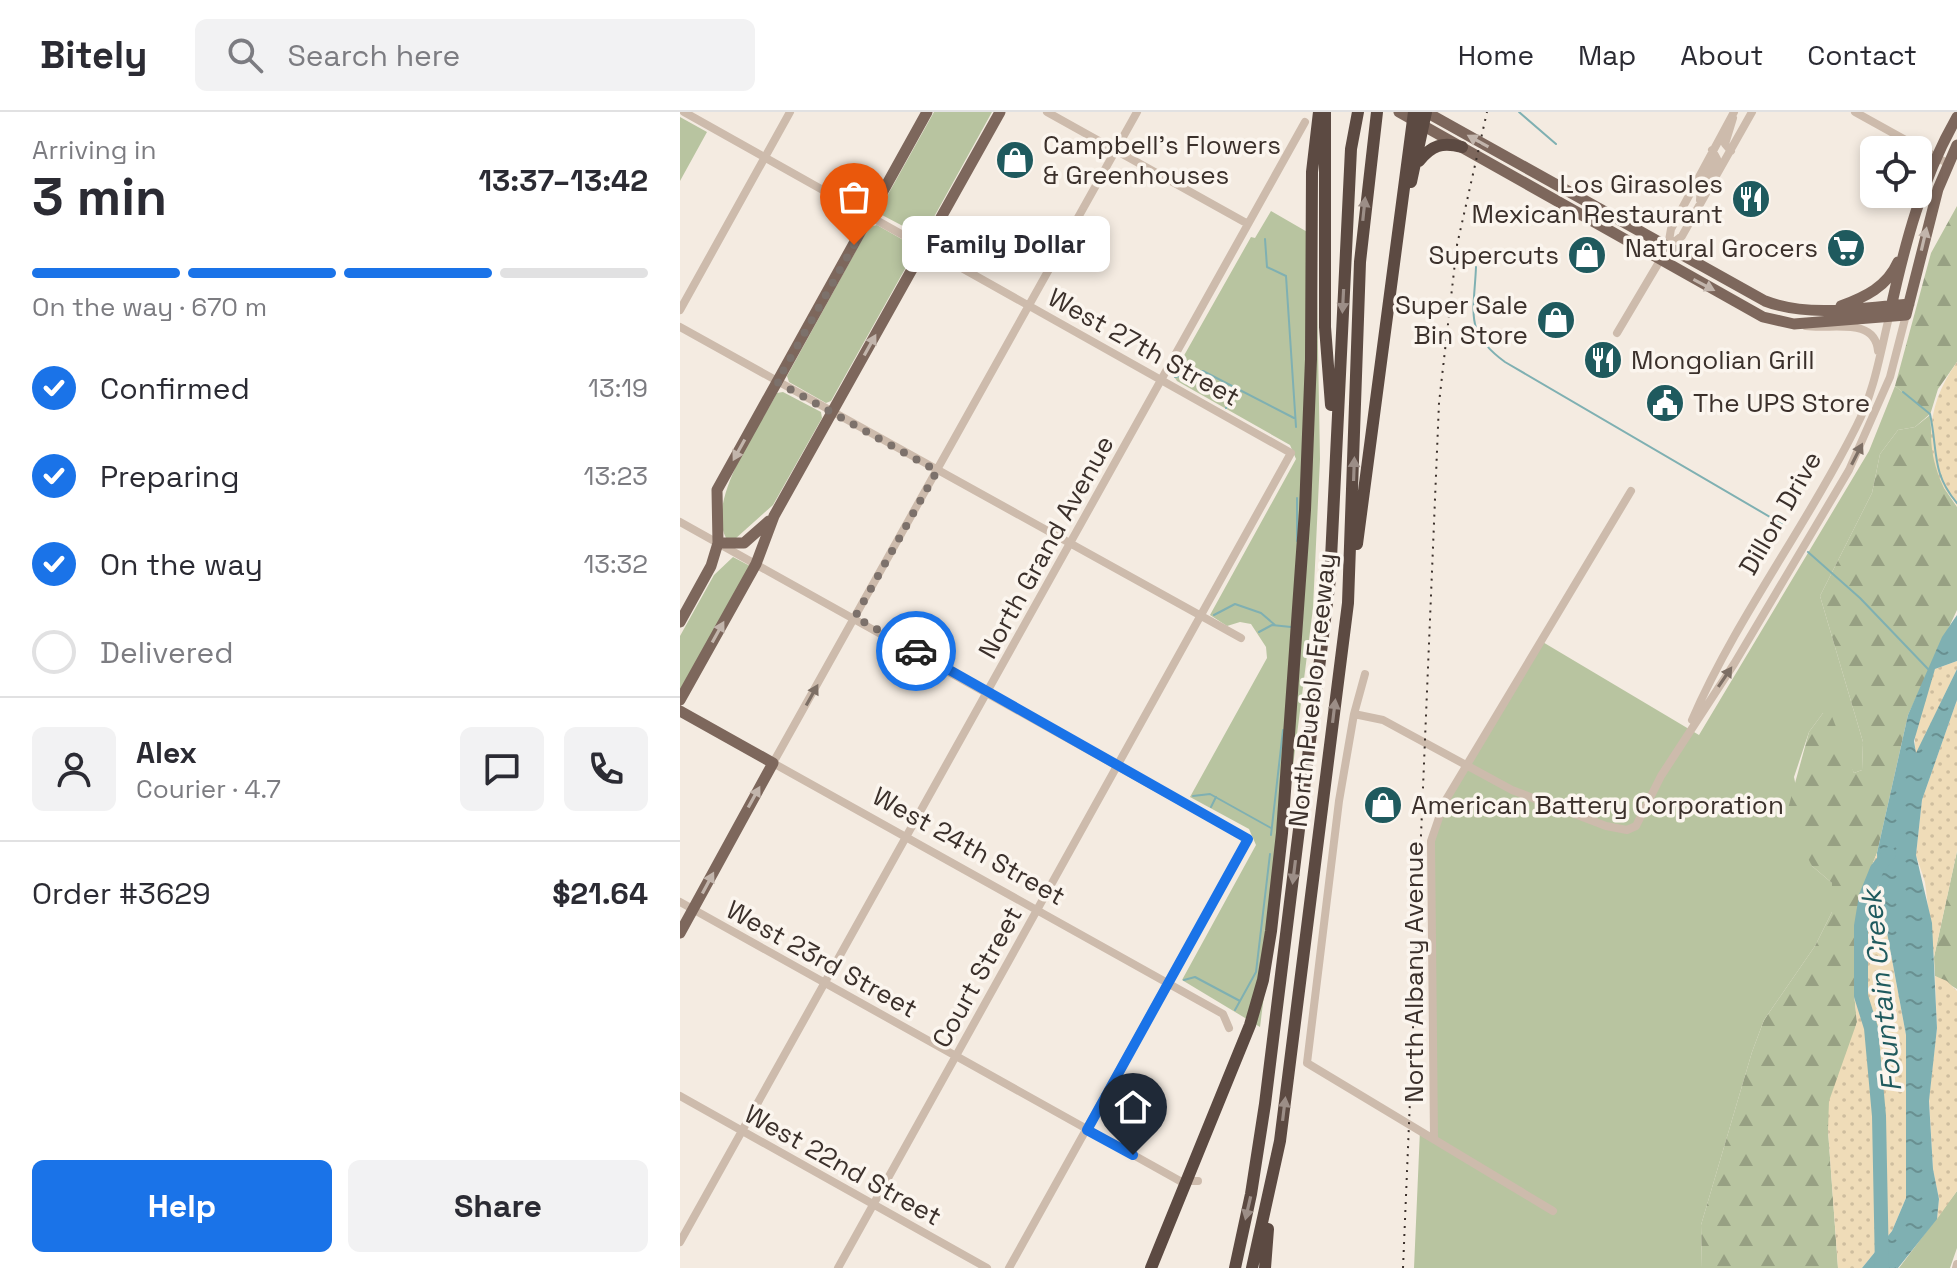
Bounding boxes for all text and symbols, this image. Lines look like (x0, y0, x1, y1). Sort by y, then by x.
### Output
search box (195, 19, 755, 91)
text: Bitely (40, 31, 147, 79)
icon: search (223, 33, 267, 77)
text: Search here (287, 36, 460, 75)
text: Home (1458, 37, 1534, 73)
text: Map (1578, 37, 1636, 73)
text: About (1680, 37, 1763, 73)
text: Contact (1807, 37, 1917, 73)
place label: Campbell's Flowers & Greenhouses (1043, 128, 1281, 192)
text: Arriving in (32, 133, 156, 167)
one-way arrow (1467, 134, 1489, 148)
map controls (1860, 136, 1932, 208)
button: locate (1860, 136, 1932, 208)
shop icon: Campbell's Flowers & Greenhouses (994, 139, 1036, 181)
text: 13:37–13:42 (479, 161, 648, 200)
pin (820, 163, 888, 245)
text: 3 min (32, 164, 167, 230)
place label: Los Girasoles Mexican Restaurant (1472, 167, 1723, 231)
icon: bag (832, 175, 876, 219)
restaurant icon: Los Girasoles Mexican Restaurant (1730, 178, 1772, 220)
one-way arrow (1358, 196, 1371, 221)
callout: Family Dollar (902, 217, 1110, 273)
text: Family Dollar (926, 227, 1086, 261)
supermarket icon: Natural Grocers (1825, 227, 1867, 269)
one-way arrow (1918, 227, 1931, 252)
place label: Natural Grocers (1625, 231, 1818, 265)
shop icon: Supercuts (1566, 234, 1608, 276)
place label: Supercuts (1429, 238, 1559, 272)
one-way arrow (1693, 278, 1716, 292)
street label: West 27th Street (1042, 280, 1246, 414)
place label: Super Sale Bin Store (1395, 288, 1528, 352)
one-way arrow (1336, 289, 1349, 314)
text: On the way · 670 m (32, 290, 267, 324)
shop icon: Super Sale Bin Store (1535, 299, 1577, 341)
one-way arrow (864, 333, 877, 356)
restaurant icon: Mongolian Grill (1582, 339, 1624, 381)
place label: Mongolian Grill (1631, 343, 1815, 377)
icon: check (32, 366, 76, 410)
text: Confirmed (100, 369, 250, 408)
text: 13:19 (588, 371, 648, 405)
public building icon: The UPS Store (1644, 382, 1686, 424)
place label: The UPS Store (1693, 386, 1870, 420)
street label: North Grand Avenue (971, 429, 1121, 665)
one-way arrow (732, 439, 746, 461)
one-way arrow (1850, 442, 1864, 465)
street label: Dillon Drive (1731, 445, 1829, 581)
icon: check (32, 454, 76, 498)
one-way arrow (1347, 456, 1360, 481)
text: Preparing (100, 457, 239, 496)
text: 13:23 (584, 459, 648, 493)
icon: check (32, 542, 76, 586)
text: On the way (100, 545, 263, 584)
text: 13:32 (583, 547, 648, 581)
street label: North Pueblo Freeway (1281, 551, 1343, 829)
courier (876, 611, 956, 691)
one-way arrow (711, 620, 725, 643)
icon: car (894, 629, 938, 673)
text: Delivered (100, 633, 234, 672)
one-way arrow (1717, 667, 1732, 688)
one-way arrow (805, 684, 819, 706)
one-way arrow (1328, 698, 1341, 723)
button: person (32, 727, 116, 811)
button: chat (460, 727, 544, 811)
button: phone (564, 727, 648, 811)
text: Alex (136, 733, 197, 772)
text: Courier · 4.7 (136, 772, 281, 806)
street label: West 24th Street (867, 779, 1071, 913)
shop icon: American Battery Corporation (1362, 784, 1404, 826)
one-way arrow (747, 786, 761, 808)
place label: American Battery Corporation (1411, 788, 1784, 822)
street label: North Albany Avenue (1397, 841, 1431, 1103)
one-way arrow (1288, 860, 1301, 885)
one-way arrow (701, 871, 714, 894)
text: Order #3629 (32, 874, 211, 913)
text: $21.64 (552, 874, 648, 913)
water label: Fountain Creek (1852, 885, 1909, 1094)
street label: West 23rd Street (720, 892, 924, 1026)
street label: Court Street (924, 900, 1030, 1054)
pin (1099, 1073, 1167, 1155)
icon: home (1111, 1085, 1155, 1129)
one-way arrow (1277, 1096, 1290, 1121)
street label: West 22nd Street (739, 1097, 947, 1233)
button: Help (32, 1160, 332, 1252)
button: Share (348, 1160, 648, 1252)
one-way arrow (1241, 1196, 1254, 1221)

